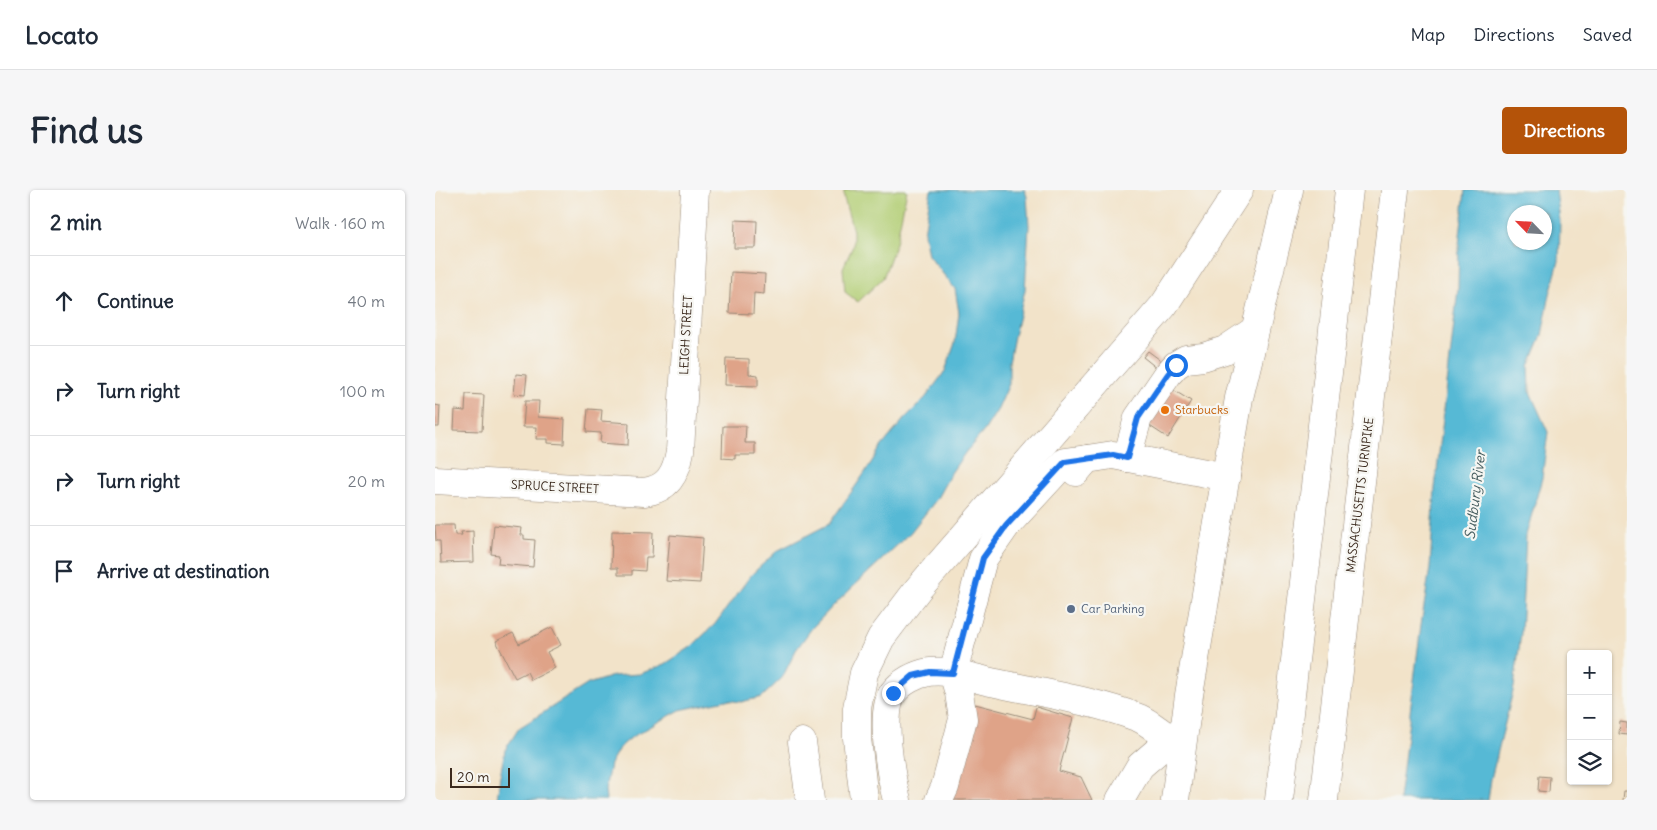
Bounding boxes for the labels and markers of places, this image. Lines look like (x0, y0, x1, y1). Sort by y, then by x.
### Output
place label: Starbucks (1175, 402, 1229, 417)
marker: Starbucks (1159, 404, 1171, 416)
place label: Car Parking (1081, 601, 1145, 616)
marker: Car Parking (1065, 603, 1077, 615)

